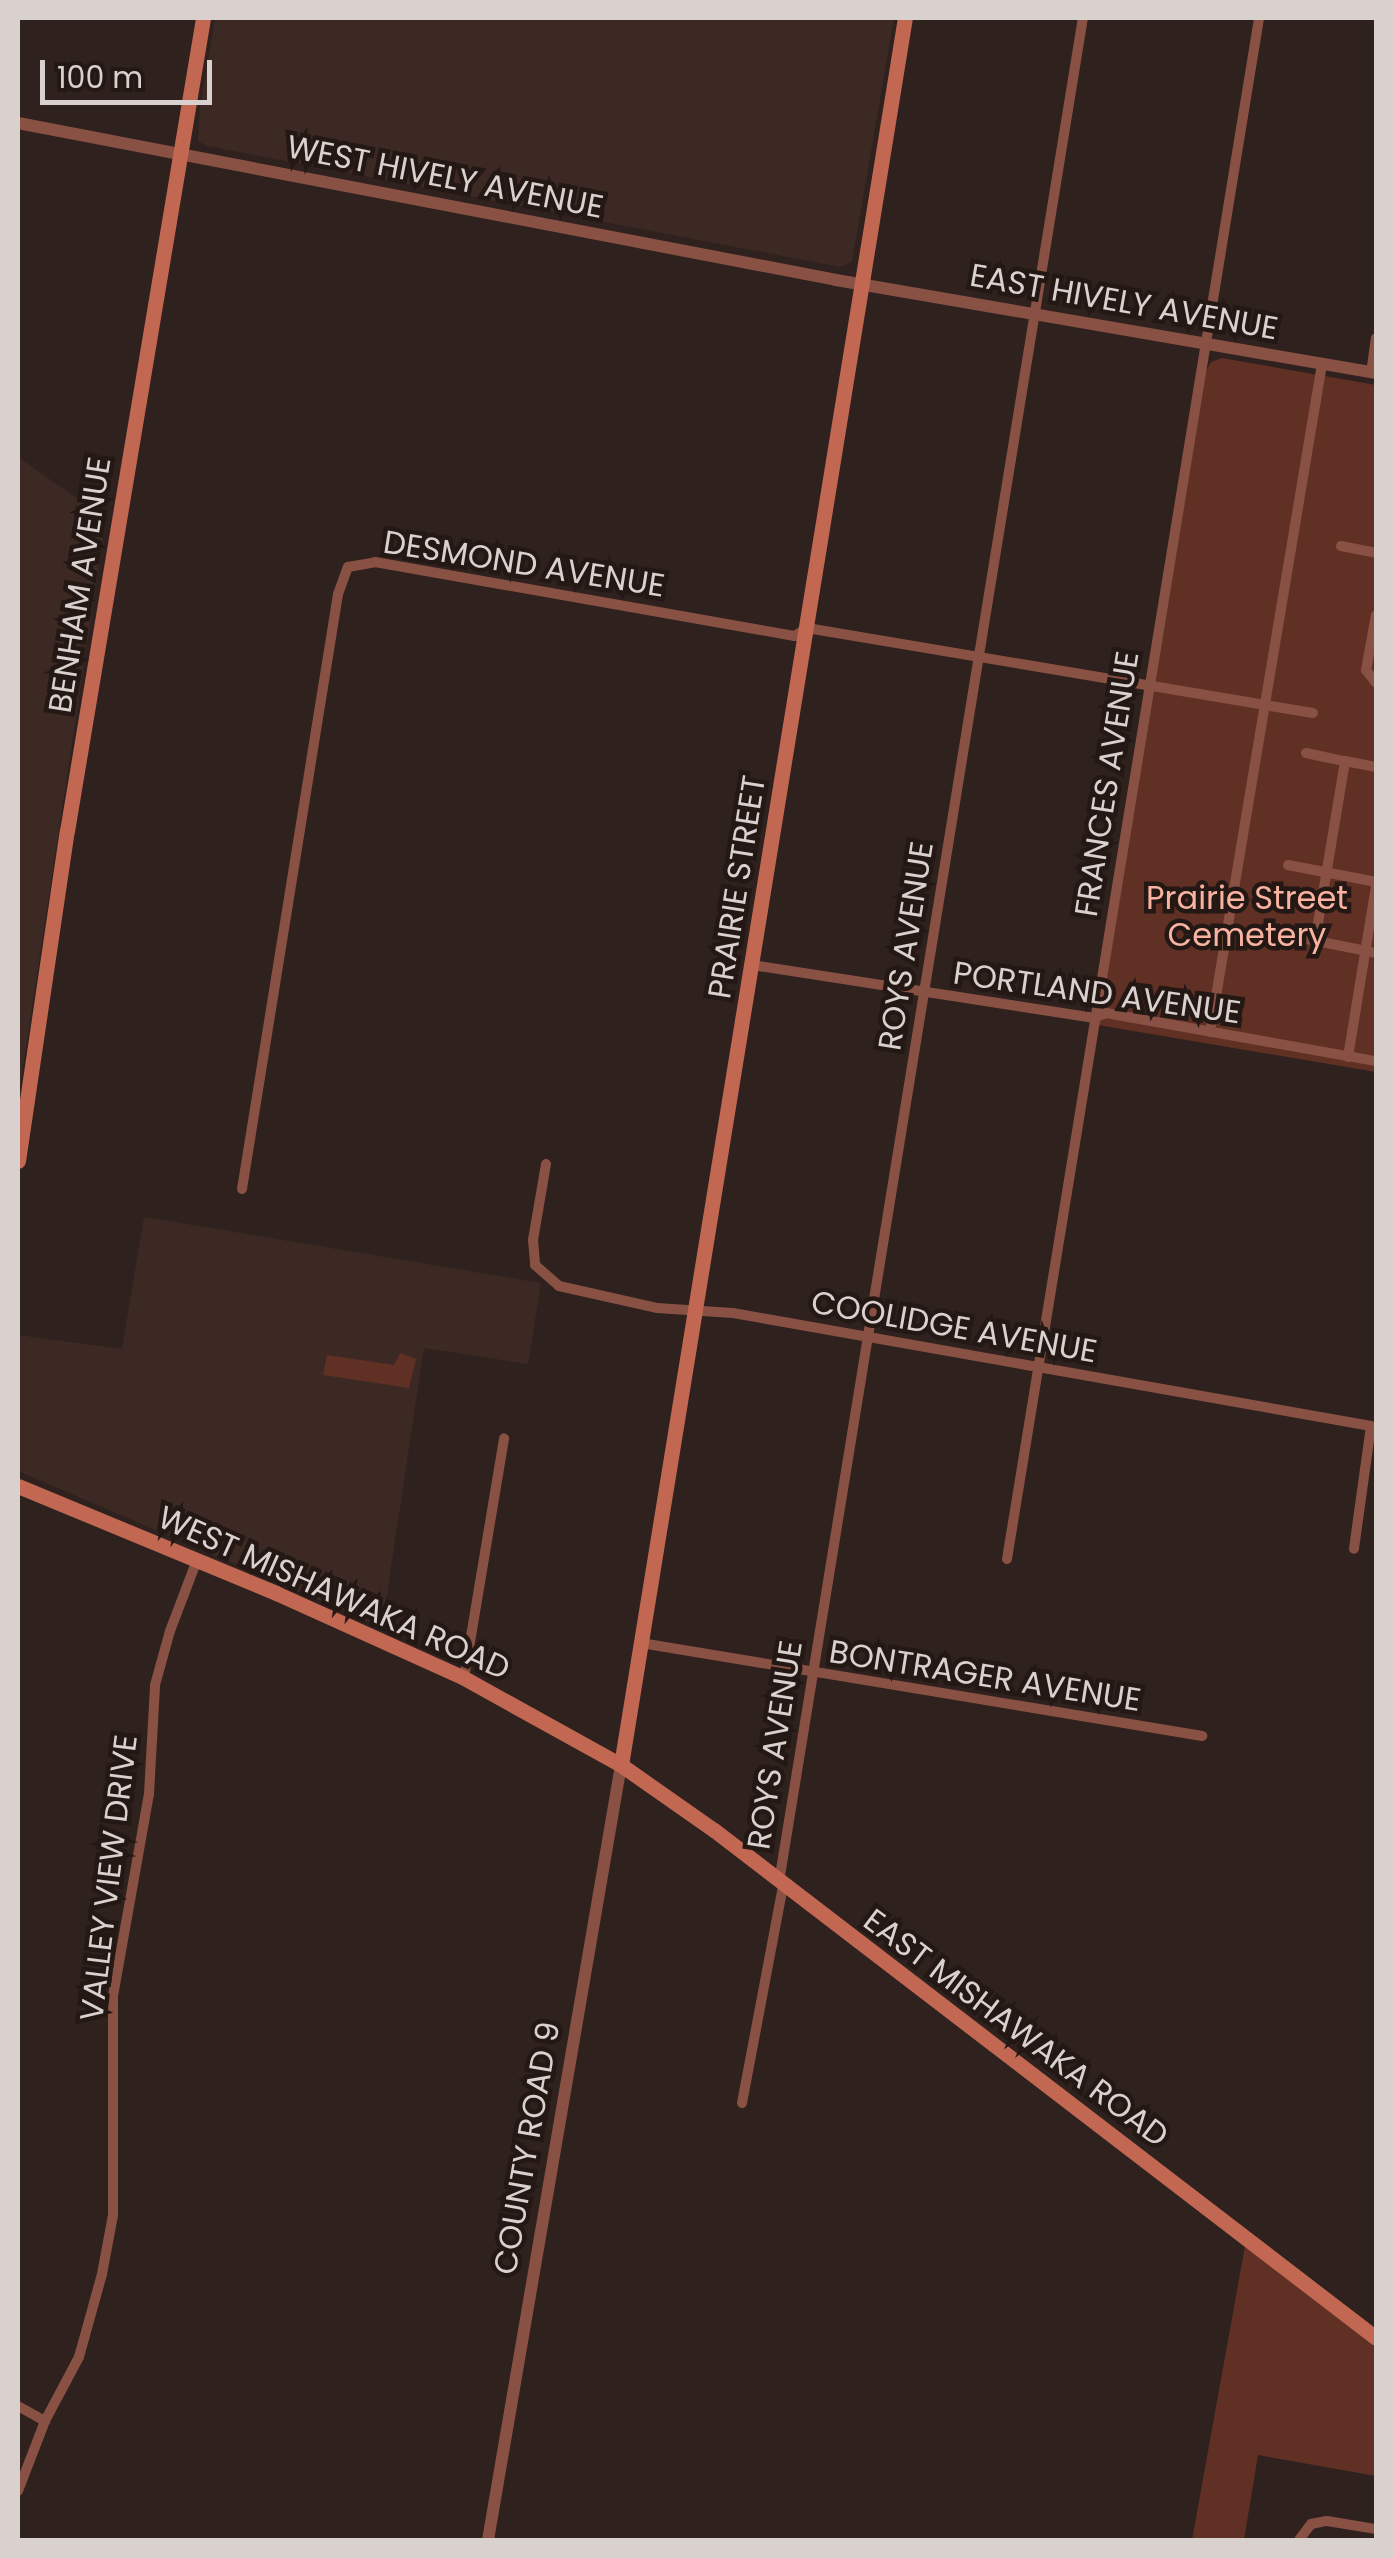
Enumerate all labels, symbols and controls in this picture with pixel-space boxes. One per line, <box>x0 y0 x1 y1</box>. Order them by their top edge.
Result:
scale bar <box>45 40 218 102</box>
text: 100 m <box>57 56 143 99</box>
street label: WEST HIVELY AVENUE <box>284 127 606 227</box>
street label: EAST HIVELY AVENUE <box>967 256 1281 348</box>
street label: BENHAM AVENUE <box>41 454 119 716</box>
street label: DESMOND AVENUE <box>381 523 667 605</box>
street label: FRANCES AVENUE <box>1067 649 1147 919</box>
street label: PRAIRIE STREET <box>700 773 774 1001</box>
street label: ROYS AVENUE <box>871 839 941 1053</box>
park label: Prairie Street Cemetery <box>1146 880 1348 955</box>
street label: PORTLAND AVENUE <box>951 954 1243 1032</box>
street label: COOLIDGE AVENUE <box>808 1283 1100 1371</box>
street label: WEST MISHAWAKA ROAD <box>152 1498 516 1688</box>
street label: BONTRAGER AVENUE <box>826 1632 1144 1720</box>
street label: ROYS AVENUE <box>740 1638 810 1852</box>
street label: VALLEY VIEW DRIVE <box>72 1733 146 2023</box>
street label: EAST MISHAWAKA ROAD <box>856 1901 1176 2155</box>
street label: COUNTY ROAD 9 <box>486 2019 568 2277</box>

